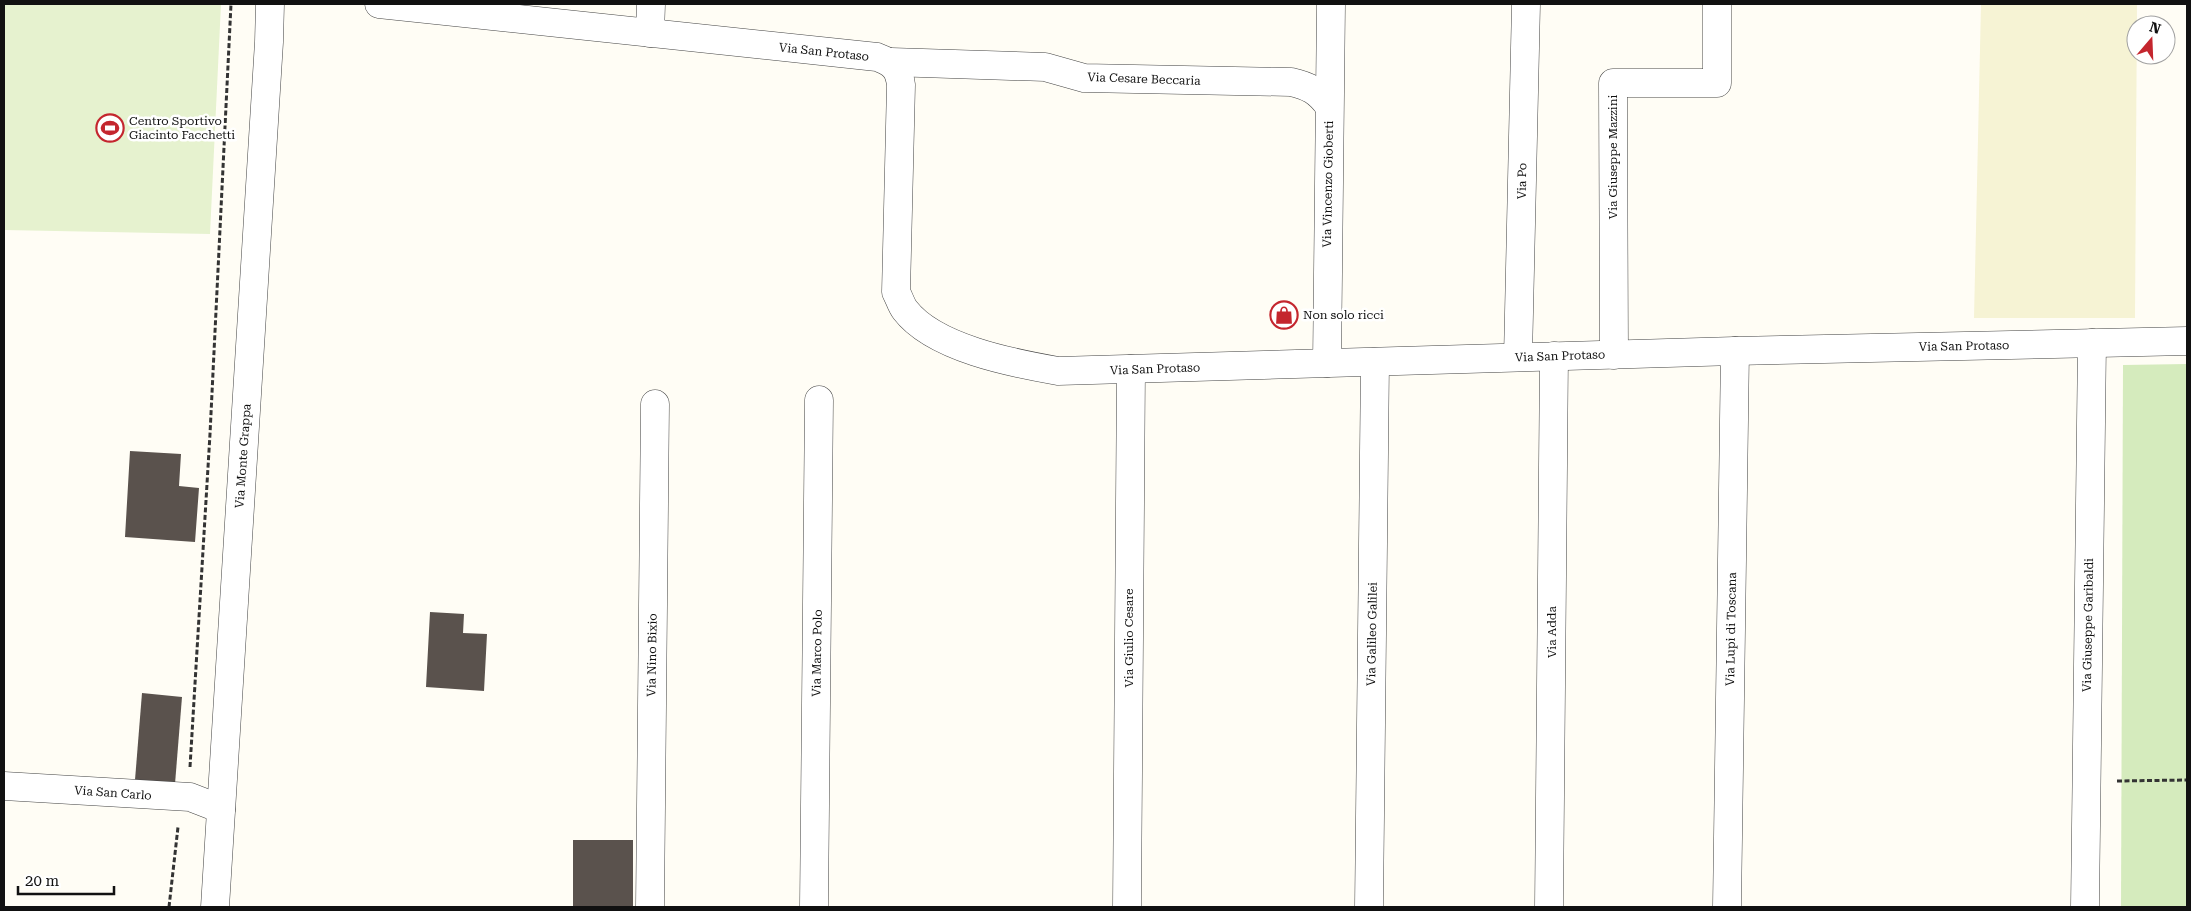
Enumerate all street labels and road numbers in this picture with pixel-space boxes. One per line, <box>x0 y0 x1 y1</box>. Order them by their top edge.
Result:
street label: Via San Protaso <box>778 40 870 64</box>
street label: Via Cesare Beccaria <box>1087 70 1201 88</box>
street label: Via Giuseppe Mazzini <box>1606 95 1620 219</box>
street label: Via Vincenzo Gioberti <box>1320 120 1336 248</box>
street label: Via Po <box>1515 163 1529 199</box>
street label: Via San Protaso <box>1919 338 2009 354</box>
street label: Via San Protaso <box>1515 347 1605 365</box>
street label: Via San Protaso <box>1110 360 1200 378</box>
street label: Via Monte Grappa <box>232 403 254 509</box>
street label: Via Giuseppe Garibaldi <box>2080 558 2096 692</box>
street label: Via Lupi di Toscana <box>1723 572 1739 686</box>
street label: Via Galileo Galilei <box>1364 582 1380 686</box>
street label: Via Giulio Cesare <box>1122 588 1136 688</box>
street label: Via Adda <box>1545 605 1559 658</box>
street label: Via Marco Polo <box>809 609 825 697</box>
street label: Via Nino Bixio <box>644 613 660 697</box>
street label: Via San Carlo <box>74 783 152 803</box>

